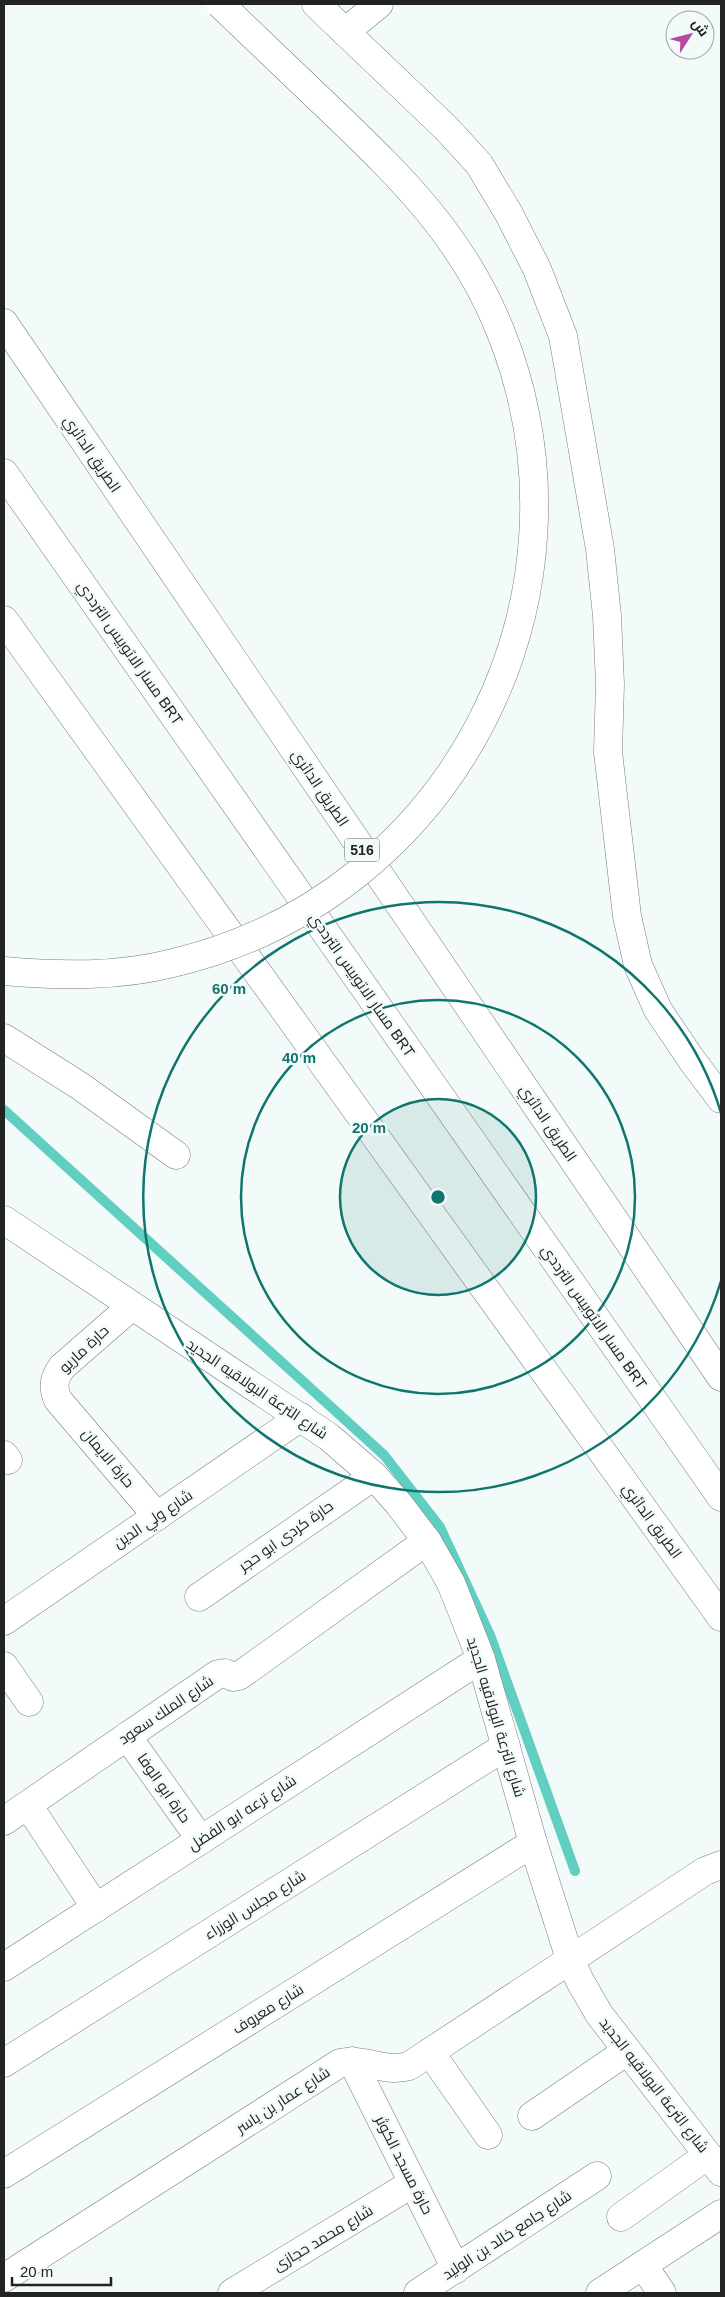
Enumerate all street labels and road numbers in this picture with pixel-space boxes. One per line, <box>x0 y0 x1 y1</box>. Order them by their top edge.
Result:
street label: الطريق الدائري <box>57 412 124 498</box>
street label: مسار الاتوبيس الترددي BRT <box>71 578 187 730</box>
street label: الطريق الدائري <box>285 746 352 832</box>
road number: 516 <box>344 838 380 862</box>
street label: مسار الاتوبيس الترددي BRT <box>303 910 419 1062</box>
street label: الطريق الدائري <box>513 1081 580 1167</box>
street label: مسار الاتوبيس الترددي BRT <box>535 1242 651 1394</box>
street label: حارة ماريو <box>55 1321 113 1377</box>
street label: شارع الترعة البولاقيه الجديد <box>182 1335 331 1445</box>
street label: حارة الايمان <box>77 1425 138 1492</box>
street label: الطريق الدائري <box>616 1480 685 1564</box>
street label: شارع ولي الدين <box>110 1486 198 1555</box>
street label: حارة كردى ابو حجر <box>235 1497 337 1577</box>
street label: شارع الترعة البولاقيه الجديد <box>461 1635 529 1800</box>
street label: شارع الملك سعود <box>115 1672 218 1750</box>
street label: حارة ابو الوفا <box>133 1750 195 1826</box>
street label: شارع ترعه ابو الفضل <box>185 1771 301 1856</box>
street label: شارع مجلس الوزراء <box>201 1867 310 1945</box>
street label: شارع معروف <box>229 1980 308 2040</box>
street label: شارع الترعة البولاقيه الجديد <box>594 2014 712 2157</box>
street label: شارع عمار بن ياسر <box>232 2063 334 2139</box>
street label: حارة مسجد الكوثر <box>371 2112 437 2217</box>
street label: شارع جامع خالد بن الوليد <box>439 2187 576 2285</box>
street label: شارع محمد حجازى <box>270 2201 377 2277</box>

